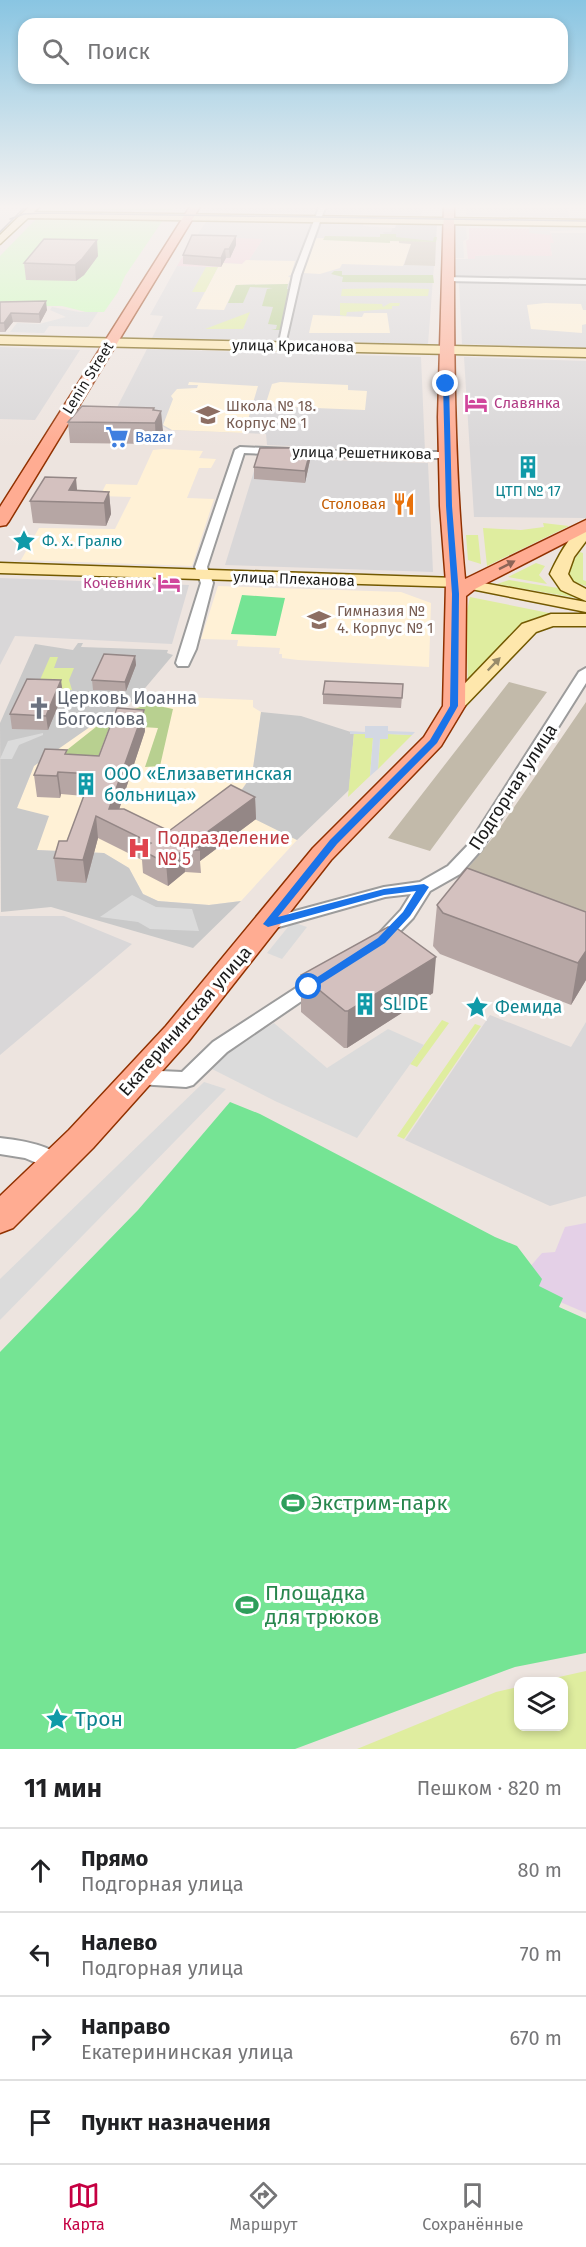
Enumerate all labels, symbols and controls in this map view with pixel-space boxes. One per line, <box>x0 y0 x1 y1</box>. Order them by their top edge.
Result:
search box <box>18 18 568 84</box>
icon: search <box>39 35 72 68</box>
text: Поиск <box>87 38 150 65</box>
street label: улица Крисанова <box>232 336 354 356</box>
street label: Lenin Street <box>59 338 118 417</box>
route end <box>432 370 458 396</box>
hotel icon: Славянка <box>463 390 489 416</box>
place label: Славянка <box>494 394 561 412</box>
place label: Школа № 18. Корпус № 1 <box>226 397 316 432</box>
school or university icon: Школа № 18. Корпус № 1 <box>195 402 221 428</box>
supermarket icon: Bazar <box>104 424 130 450</box>
place label: Bazar <box>135 428 173 446</box>
street label: улица Решетникова <box>292 443 432 463</box>
building icon: ЦТП № 17 <box>515 454 541 480</box>
place label: ЦТП № 17 <box>495 482 561 500</box>
restaurant icon: Столовая <box>391 491 417 517</box>
place label: Столовая <box>321 495 386 513</box>
place icon: Ф. Х. Гралю <box>11 528 37 554</box>
place label: Ф. Х. Гралю <box>42 532 122 550</box>
one-way arrow <box>498 560 515 570</box>
street label: улица Плеханова <box>233 568 355 590</box>
hotel icon: Кочевник <box>156 570 182 596</box>
place label: Кочевник <box>83 574 151 592</box>
place label: Гимназия № 4. Корпус № 1 <box>337 602 433 637</box>
school or university icon: Гимназия № 4. Корпус № 1 <box>306 607 332 633</box>
one-way arrow <box>487 656 501 671</box>
place label: Церковь Иоанна Богослова <box>57 687 197 730</box>
church icon: Церковь Иоанна Богослова <box>26 695 52 721</box>
street label: Подгорная улица <box>464 720 562 854</box>
place label: ООО «Елизаветинская больница» <box>104 763 292 806</box>
building icon: ООО «Елизаветинская больница» <box>73 771 99 797</box>
place label: Подразделение № 5 <box>157 827 290 870</box>
hospital icon: Подразделение № 5 <box>126 835 152 861</box>
street label: Екатерининская улица <box>114 942 256 1100</box>
route start <box>295 973 321 999</box>
building icon: SLIDE <box>352 991 378 1017</box>
place label: SLIDE <box>383 993 428 1015</box>
place icon: Фемида <box>464 994 490 1020</box>
place label: Фемида <box>495 996 562 1018</box>
sports icon: Экстрим-парк <box>280 1490 306 1516</box>
place label: Экстрим-парк <box>311 1490 447 1516</box>
place label: Площадка для трюков <box>265 1580 379 1630</box>
sports icon: Площадка для трюков <box>234 1592 260 1618</box>
map controls <box>514 1677 568 1731</box>
button: layers <box>514 1677 568 1731</box>
place icon: Трон <box>44 1706 70 1732</box>
place label: Трон <box>75 1706 123 1732</box>
text: 11 мин <box>24 1773 102 1804</box>
text: Пешком · 820 m <box>417 1776 562 1800</box>
text: Прямо <box>81 1845 148 1872</box>
icon: ahead <box>24 1854 57 1887</box>
text: 80 m <box>517 1858 562 1882</box>
text: Подгорная улица <box>81 1872 244 1896</box>
text: Налево <box>81 1929 157 1956</box>
icon: left <box>24 1938 57 1971</box>
text: 70 m <box>520 1942 562 1966</box>
text: Подгорная улица <box>81 1956 244 1980</box>
text: Направо <box>81 2013 170 2040</box>
icon: right <box>24 2022 57 2055</box>
text: 670 m <box>510 2026 562 2050</box>
text: Екатерининская улица <box>81 2040 294 2064</box>
icon: arrive <box>24 2106 57 2139</box>
text: Пункт назначения <box>81 2109 271 2136</box>
tab: Карта <box>62 2179 105 2234</box>
tab: Маршрут <box>230 2179 298 2234</box>
tab: Сохранённые <box>422 2179 524 2234</box>

